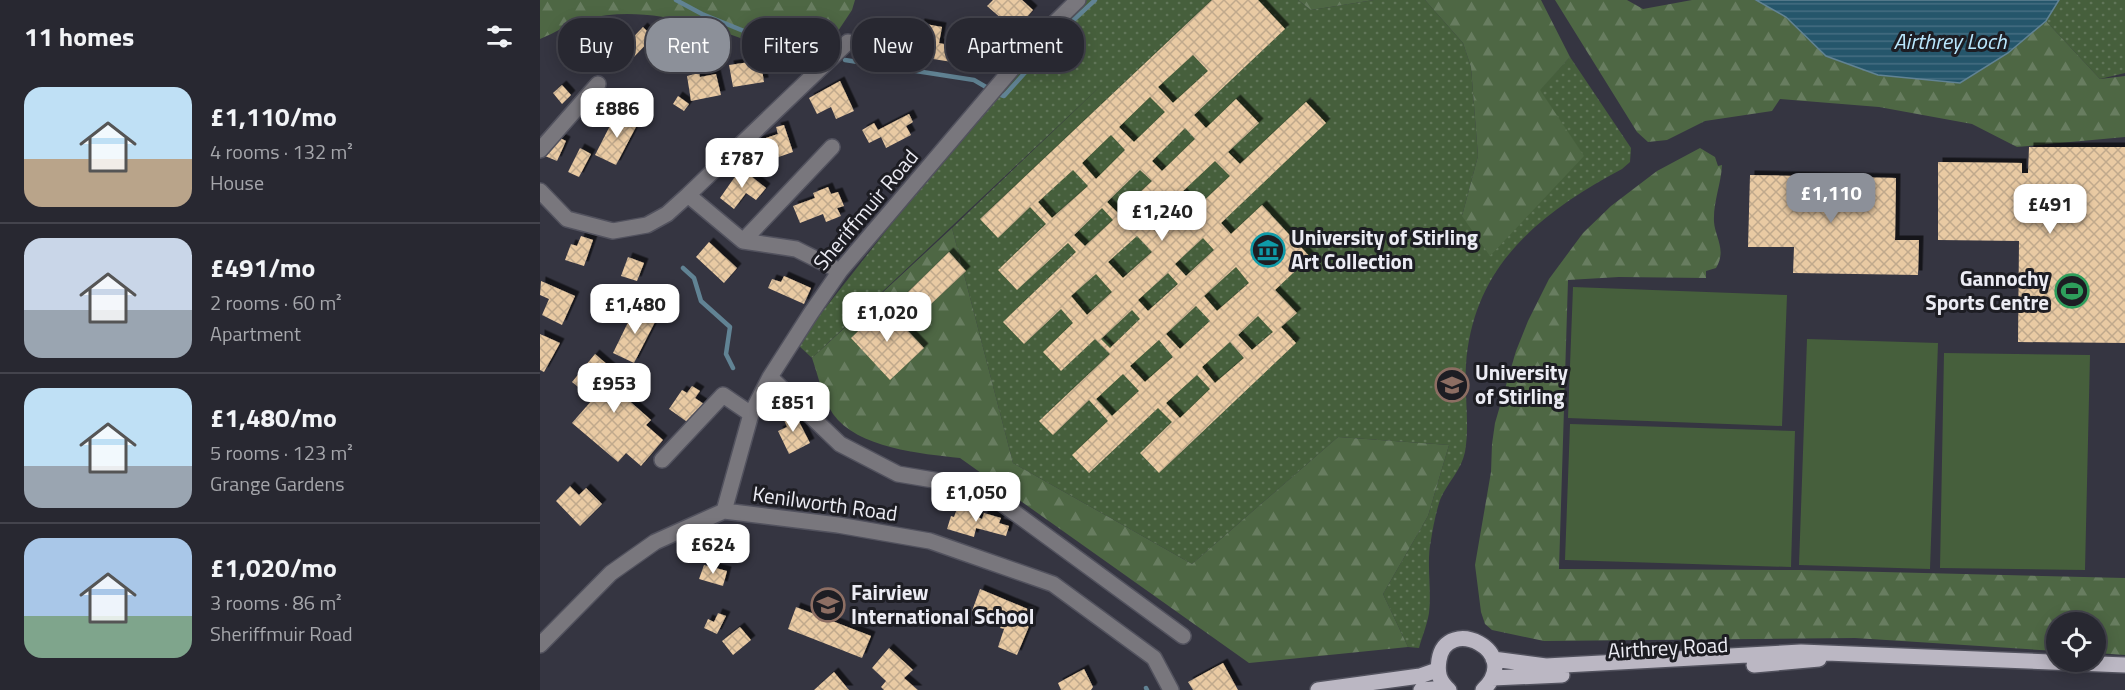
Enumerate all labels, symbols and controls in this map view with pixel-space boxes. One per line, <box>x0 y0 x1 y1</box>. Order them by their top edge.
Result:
text: 11 homes <box>24 17 134 56</box>
chip: Buy <box>558 18 634 72</box>
chip: Rent <box>646 18 730 72</box>
chip: Filters <box>742 18 840 72</box>
chip: New <box>852 18 934 72</box>
chip: Apartment <box>946 18 1084 72</box>
icon: filters <box>483 20 516 53</box>
water label: Airthrey Loch <box>1893 24 2008 58</box>
pin: £886 <box>581 88 653 139</box>
text: £886 <box>595 92 639 123</box>
text: £1,110/mo <box>210 97 337 136</box>
icon: home <box>72 111 144 183</box>
text: 4 rooms · 132 m² <box>210 136 353 167</box>
pin: £787 <box>706 138 778 189</box>
text: £787 <box>720 142 764 173</box>
street label: Sheriffmuir Road <box>805 142 926 277</box>
text: House <box>210 167 264 198</box>
pin: £1,110 <box>1782 173 1880 224</box>
text: £1,110 <box>1800 177 1862 208</box>
pin: £491 <box>2014 184 2086 235</box>
text: £491 <box>2028 188 2072 219</box>
pin: £1,240 <box>1113 191 1211 242</box>
text: £1,240 <box>1131 195 1193 226</box>
place label: University of Stirling Art Collection <box>1291 221 1478 277</box>
museum icon: University of Stirling Art Collection <box>1250 232 1286 268</box>
text: £491/mo <box>210 248 315 287</box>
icon: home <box>72 262 144 334</box>
place label: Gannochy Sports Centre <box>1925 262 2049 318</box>
sports icon: Gannochy Sports Centre <box>2054 273 2090 309</box>
pin: £1,480 <box>586 284 684 335</box>
text: 2 rooms · 60 m² <box>210 287 342 318</box>
text: £1,480 <box>604 288 666 319</box>
pin: £1,020 <box>838 292 936 343</box>
text: £1,020 <box>856 296 918 327</box>
text: Apartment <box>210 318 301 349</box>
place label: University of Stirling <box>1475 356 1568 412</box>
pin: £953 <box>578 363 650 414</box>
text: £953 <box>592 367 636 398</box>
school or university icon: University of Stirling <box>1434 367 1470 403</box>
pin: £851 <box>757 382 829 433</box>
text: £851 <box>771 386 815 417</box>
text: £1,480/mo <box>210 398 337 437</box>
icon: home <box>72 412 144 484</box>
text: 5 rooms · 123 m² <box>210 437 353 468</box>
text: Grange Gardens <box>210 468 345 499</box>
pin: £1,050 <box>927 472 1025 523</box>
text: £1,050 <box>945 476 1007 507</box>
street label: Kenilworth Road <box>751 477 900 529</box>
pin: £624 <box>677 524 749 575</box>
text: £624 <box>691 528 735 559</box>
text: £1,020/mo <box>210 548 337 587</box>
icon: home <box>72 562 144 634</box>
place label: Fairview International School <box>851 576 1034 632</box>
text: 3 rooms · 86 m² <box>210 587 342 618</box>
school or university icon: Fairview International School <box>810 587 846 623</box>
map controls <box>2046 612 2106 672</box>
button: locate <box>2046 612 2106 672</box>
text: Sheriffmuir Road <box>210 618 353 649</box>
street label: Airthrey Road <box>1607 628 1729 666</box>

